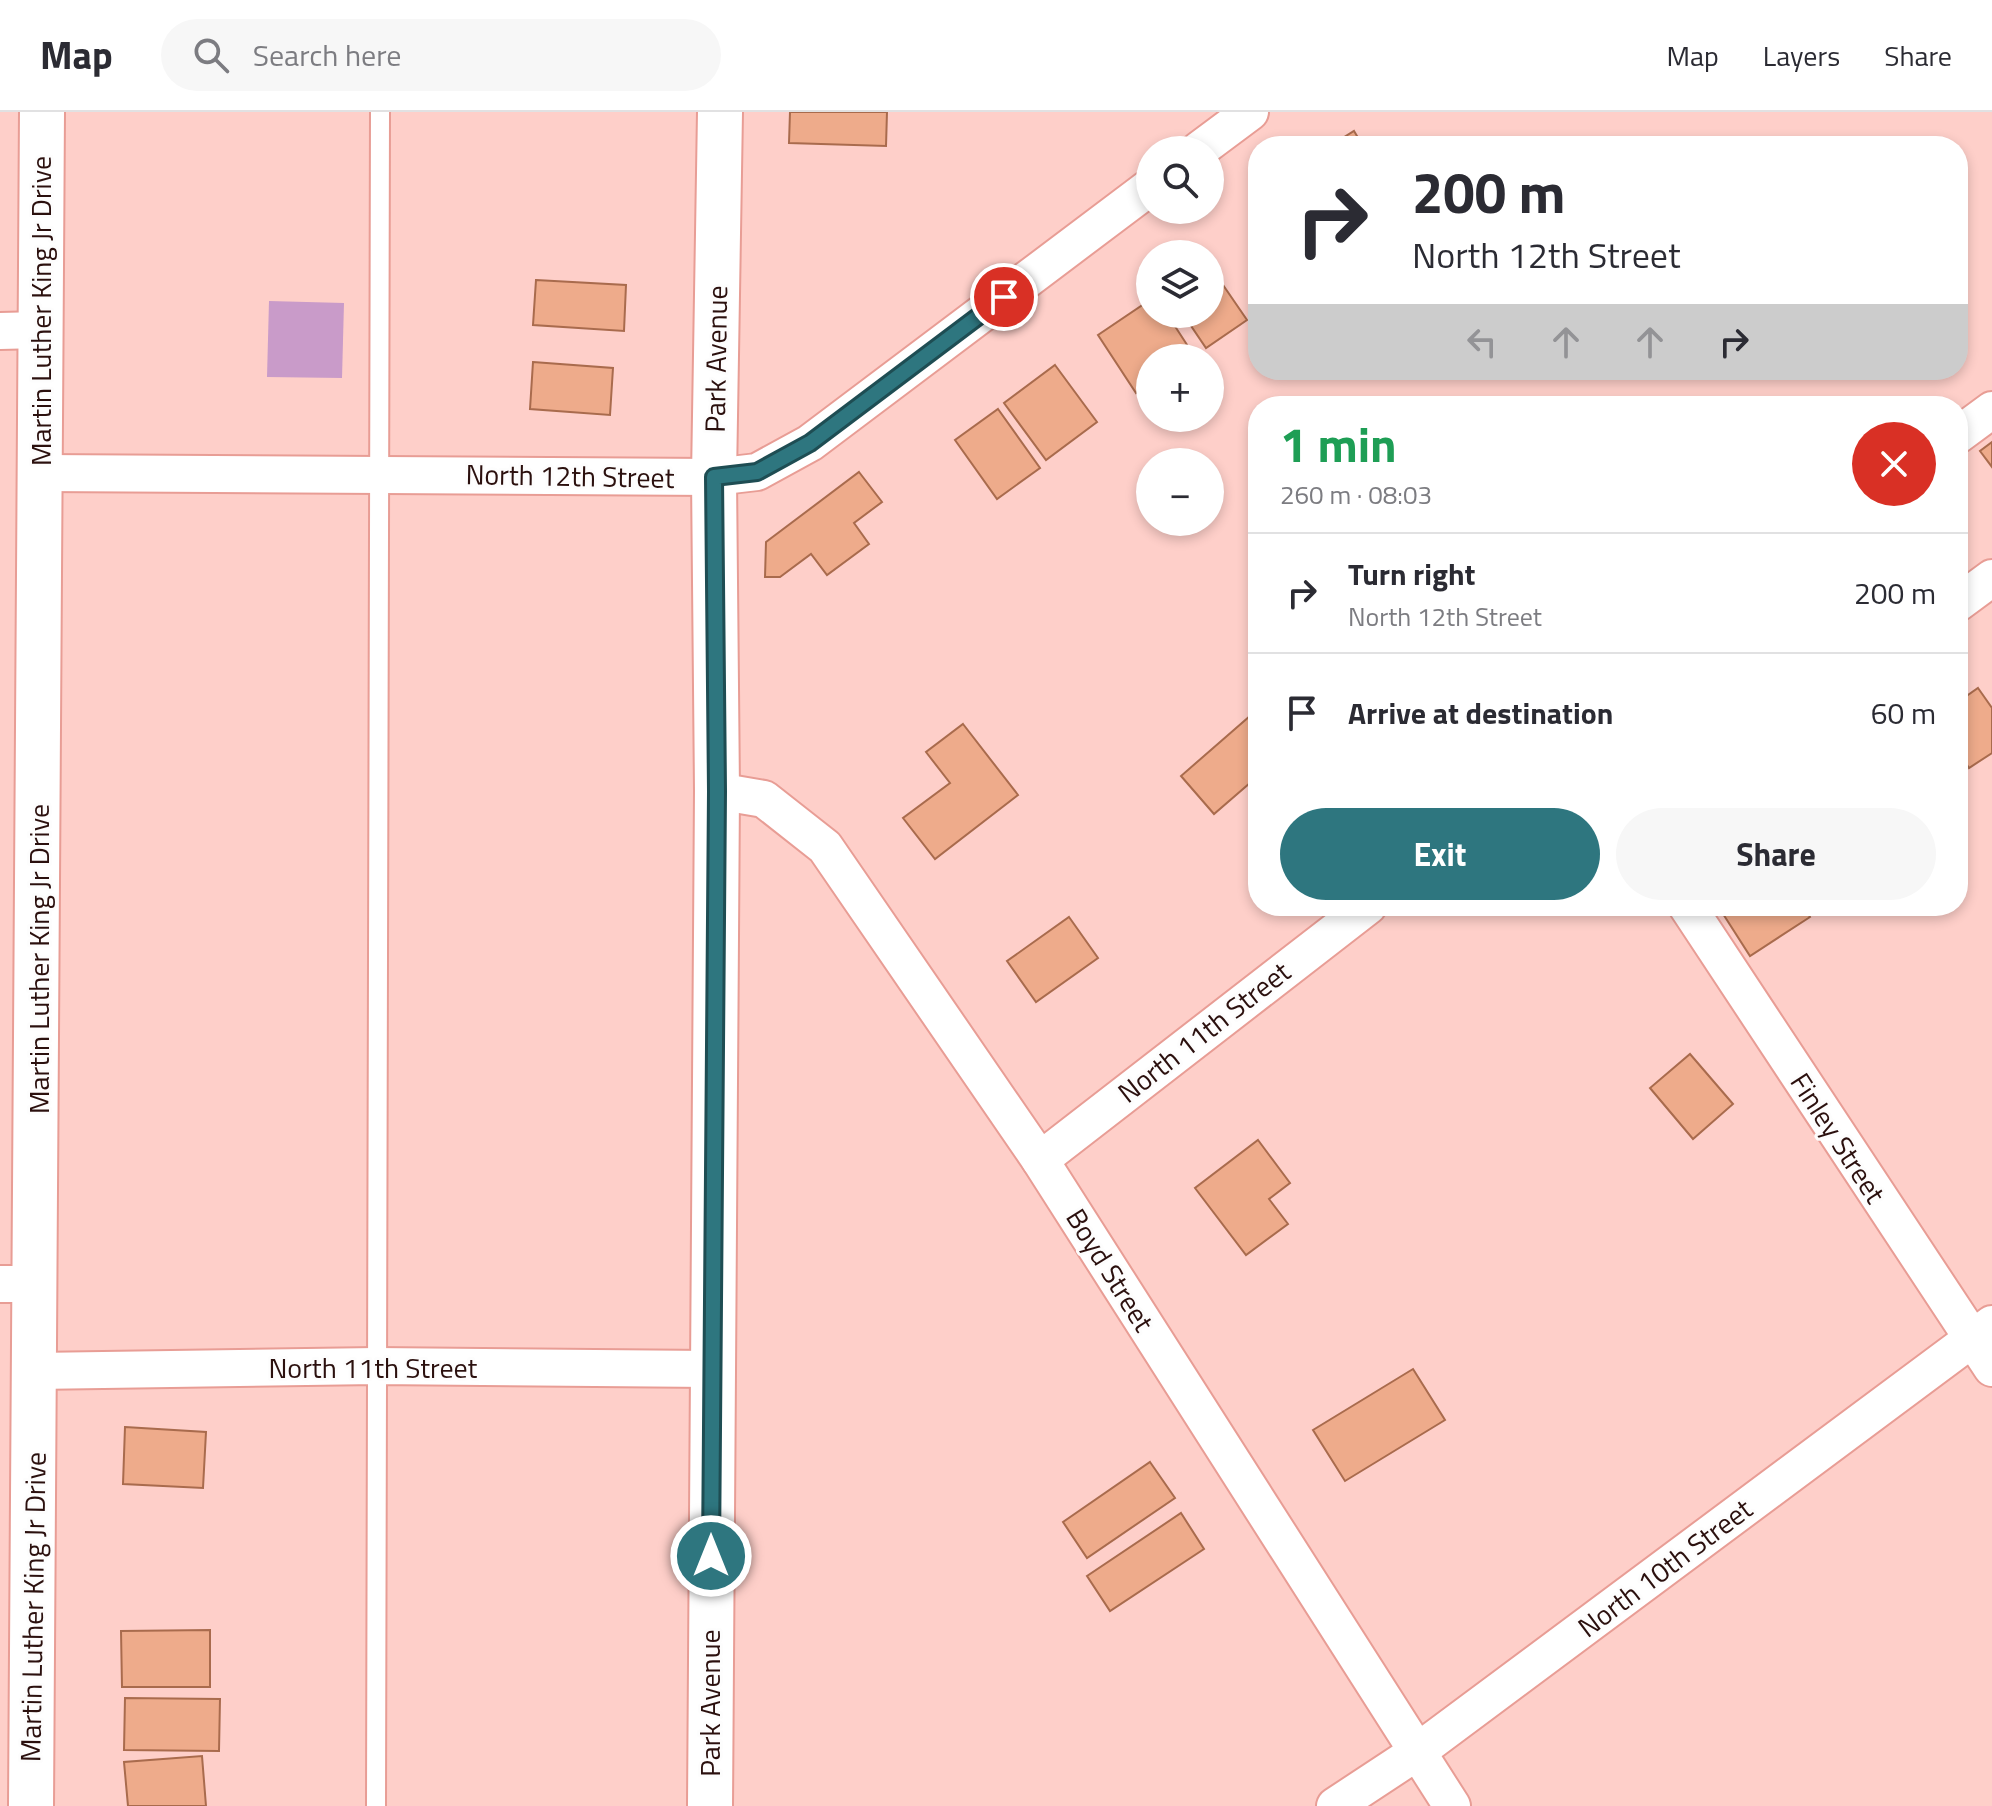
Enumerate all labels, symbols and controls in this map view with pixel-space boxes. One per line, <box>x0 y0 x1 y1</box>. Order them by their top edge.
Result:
search box <box>161 19 721 91</box>
text: Map <box>40 26 113 84</box>
text: Search here <box>253 32 402 78</box>
icon: search <box>189 33 233 77</box>
text: Map <box>1666 34 1719 77</box>
text: Layers <box>1763 34 1840 77</box>
text: Share <box>1884 34 1952 77</box>
map controls <box>1136 136 1224 536</box>
button: search <box>1136 136 1224 224</box>
text: 200 m <box>1412 150 1565 235</box>
street label: Martin Luther King Jr Drive <box>19 156 62 466</box>
icon: right <box>1280 168 1384 272</box>
text: North 12th Street <box>1412 227 1681 282</box>
button: layers <box>1136 240 1224 328</box>
pin <box>970 263 1038 331</box>
icon: arrive <box>982 275 1026 319</box>
street label: Park Avenue <box>693 285 738 433</box>
icon: left <box>1460 320 1504 364</box>
icon: ahead <box>1544 320 1588 364</box>
icon: ahead <box>1628 320 1672 364</box>
icon: right <box>1712 320 1756 364</box>
button: + <box>1136 344 1224 432</box>
text: 1 min <box>1280 408 1397 481</box>
button: close <box>1852 422 1936 506</box>
button: − <box>1136 448 1224 536</box>
street label: North 12th Street <box>465 452 675 499</box>
text: 260 m · 08:03 <box>1280 475 1432 514</box>
text: Turn right <box>1348 551 1476 597</box>
text: 200 m <box>1854 570 1936 616</box>
icon: right <box>1280 571 1324 615</box>
text: North 12th Street <box>1348 597 1542 636</box>
text: Arrive at destination <box>1348 690 1613 736</box>
text: 60 m <box>1871 690 1936 736</box>
icon: arrive <box>1280 691 1324 735</box>
street label: Martin Luther King Jr Drive <box>17 804 60 1114</box>
button: Exit <box>1280 808 1600 900</box>
button: Share <box>1616 808 1936 900</box>
street label: North 11th Street <box>1108 950 1299 1113</box>
street label: Finley Street <box>1780 1064 1897 1212</box>
street label: Boyd Street <box>1056 1200 1165 1340</box>
street label: North 11th Street <box>269 1346 478 1389</box>
street label: Martin Luther King Jr Drive <box>8 1452 57 1762</box>
street label: North 10th Street <box>1568 1487 1761 1648</box>
position arrow <box>669 1514 753 1598</box>
street label: Park Avenue <box>688 1629 731 1777</box>

